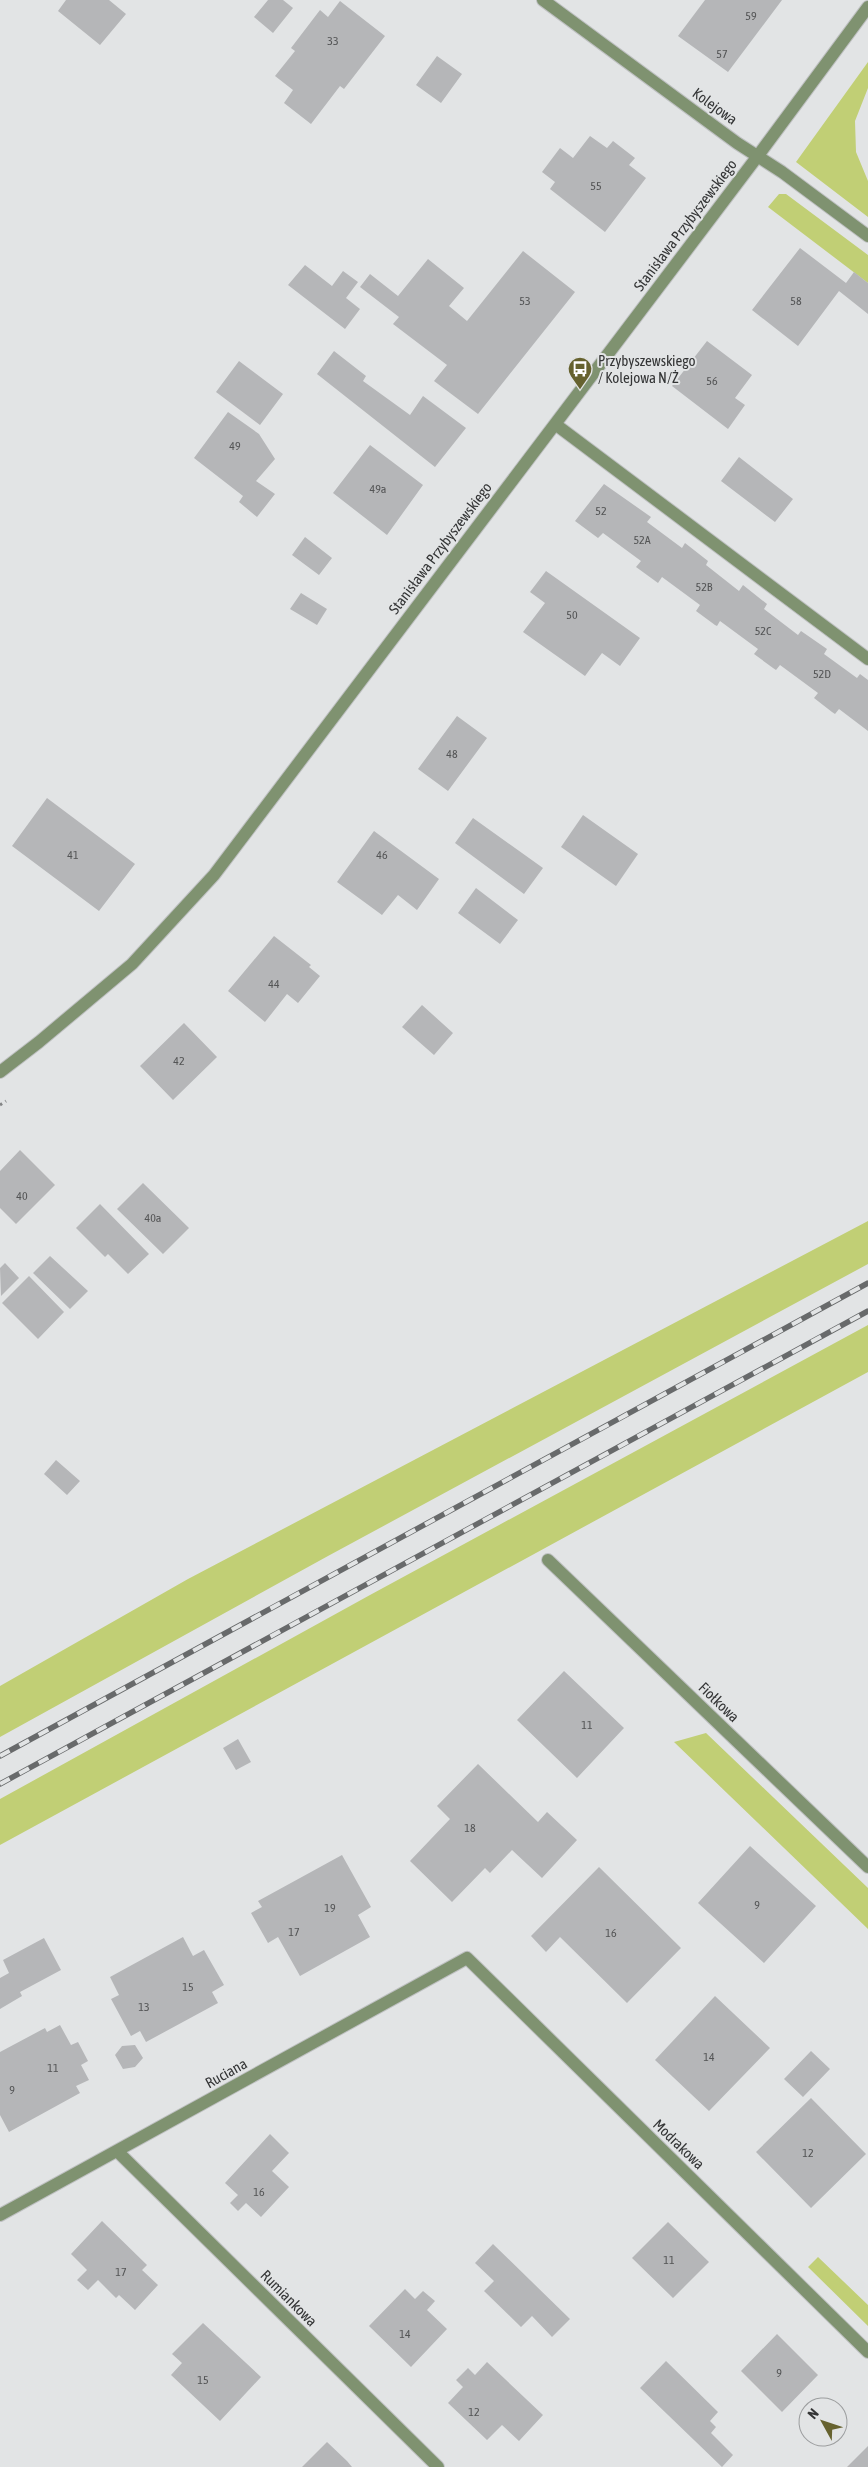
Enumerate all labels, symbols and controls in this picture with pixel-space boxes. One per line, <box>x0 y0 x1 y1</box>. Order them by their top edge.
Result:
house number: 59 <box>745 9 757 23</box>
house number: 33 <box>327 34 339 48</box>
house number: 57 <box>716 47 728 61</box>
street label: Kolejowa <box>689 84 741 128</box>
street label: Stanisława Przybyszewskiego <box>630 156 740 294</box>
house number: 55 <box>590 179 602 193</box>
house number: 53 <box>519 294 531 308</box>
house number: 58 <box>790 294 802 308</box>
place label: Przybyszewskiego / Kolejowa N/Ż <box>598 352 696 386</box>
bus stop icon: Przybyszewskiego / Kolejowa N/Ż <box>567 356 593 390</box>
house number: 56 <box>706 374 718 388</box>
house number: 49 <box>229 439 241 453</box>
street label: Stanisława Przybyszewskiego <box>385 479 495 617</box>
house number: 49a <box>370 482 386 496</box>
house number: 52 <box>595 504 607 518</box>
house number: 52A <box>633 533 651 547</box>
house number: 52B <box>696 580 713 594</box>
house number: 50 <box>566 608 578 622</box>
house number: 52C <box>755 624 772 638</box>
house number: 52D <box>813 667 831 681</box>
house number: 48 <box>446 747 458 761</box>
house number: 41 <box>67 848 79 862</box>
house number: 46 <box>376 848 388 862</box>
house number: 44 <box>268 977 280 991</box>
house number: 42 <box>173 1054 185 1068</box>
house number: 40 <box>16 1189 28 1203</box>
house number: 40a <box>145 1211 161 1225</box>
street label: Fiołkowa <box>695 1679 743 1725</box>
house number: 11 <box>581 1718 593 1732</box>
house number: 18 <box>464 1821 476 1835</box>
house number: 9 <box>754 1898 760 1912</box>
house number: 19 <box>324 1901 336 1915</box>
house number: 17 <box>288 1925 300 1939</box>
house number: 16 <box>605 1926 617 1940</box>
house number: 15 <box>182 1980 194 1994</box>
house number: 13 <box>138 2000 150 2014</box>
house number: 14 <box>703 2050 715 2064</box>
street label: Ruciana <box>202 2055 250 2091</box>
house number: 11 <box>47 2061 59 2075</box>
house number: 9 <box>9 2083 15 2097</box>
street label: Modrakowa <box>650 2116 708 2172</box>
house number: 12 <box>802 2146 814 2160</box>
house number: 16 <box>253 2185 265 2199</box>
house number: 11 <box>663 2253 675 2267</box>
house number: 17 <box>115 2265 127 2279</box>
street label: Rumiankowa <box>257 2266 321 2330</box>
house number: 14 <box>399 2327 411 2341</box>
house number: 9 <box>776 2366 782 2380</box>
house number: 15 <box>197 2373 209 2387</box>
north arrow <box>798 2397 848 2447</box>
house number: 12 <box>468 2405 480 2419</box>
text: N <box>804 2405 822 2422</box>

